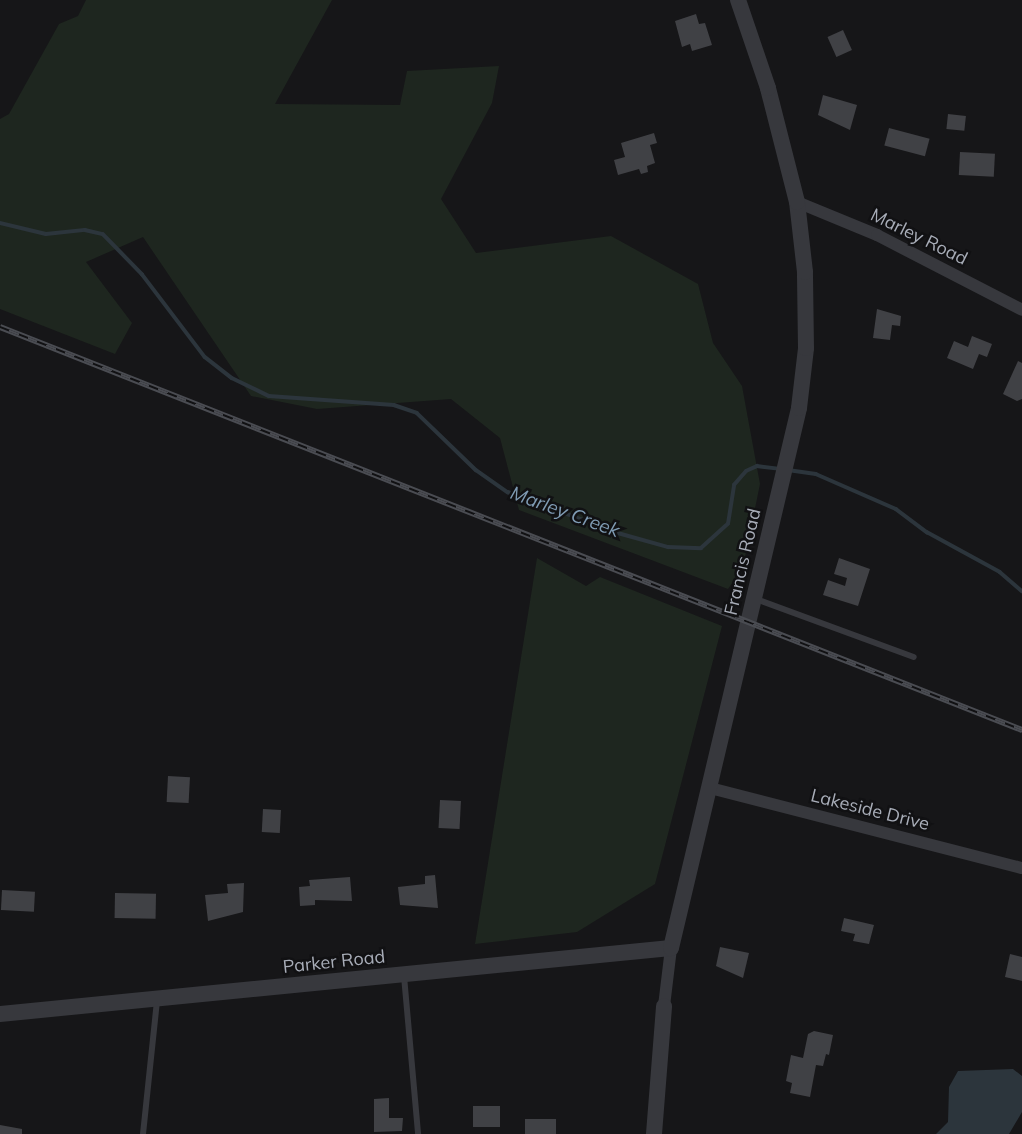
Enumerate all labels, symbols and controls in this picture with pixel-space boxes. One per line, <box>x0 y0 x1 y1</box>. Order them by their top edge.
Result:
street label: Marley Road <box>867 204 971 270</box>
water label: Marley Creek <box>507 482 623 542</box>
street label: Francis Road <box>720 507 766 617</box>
street label: Lakeside Drive <box>808 785 932 835</box>
street label: Parker Road <box>282 946 386 978</box>

